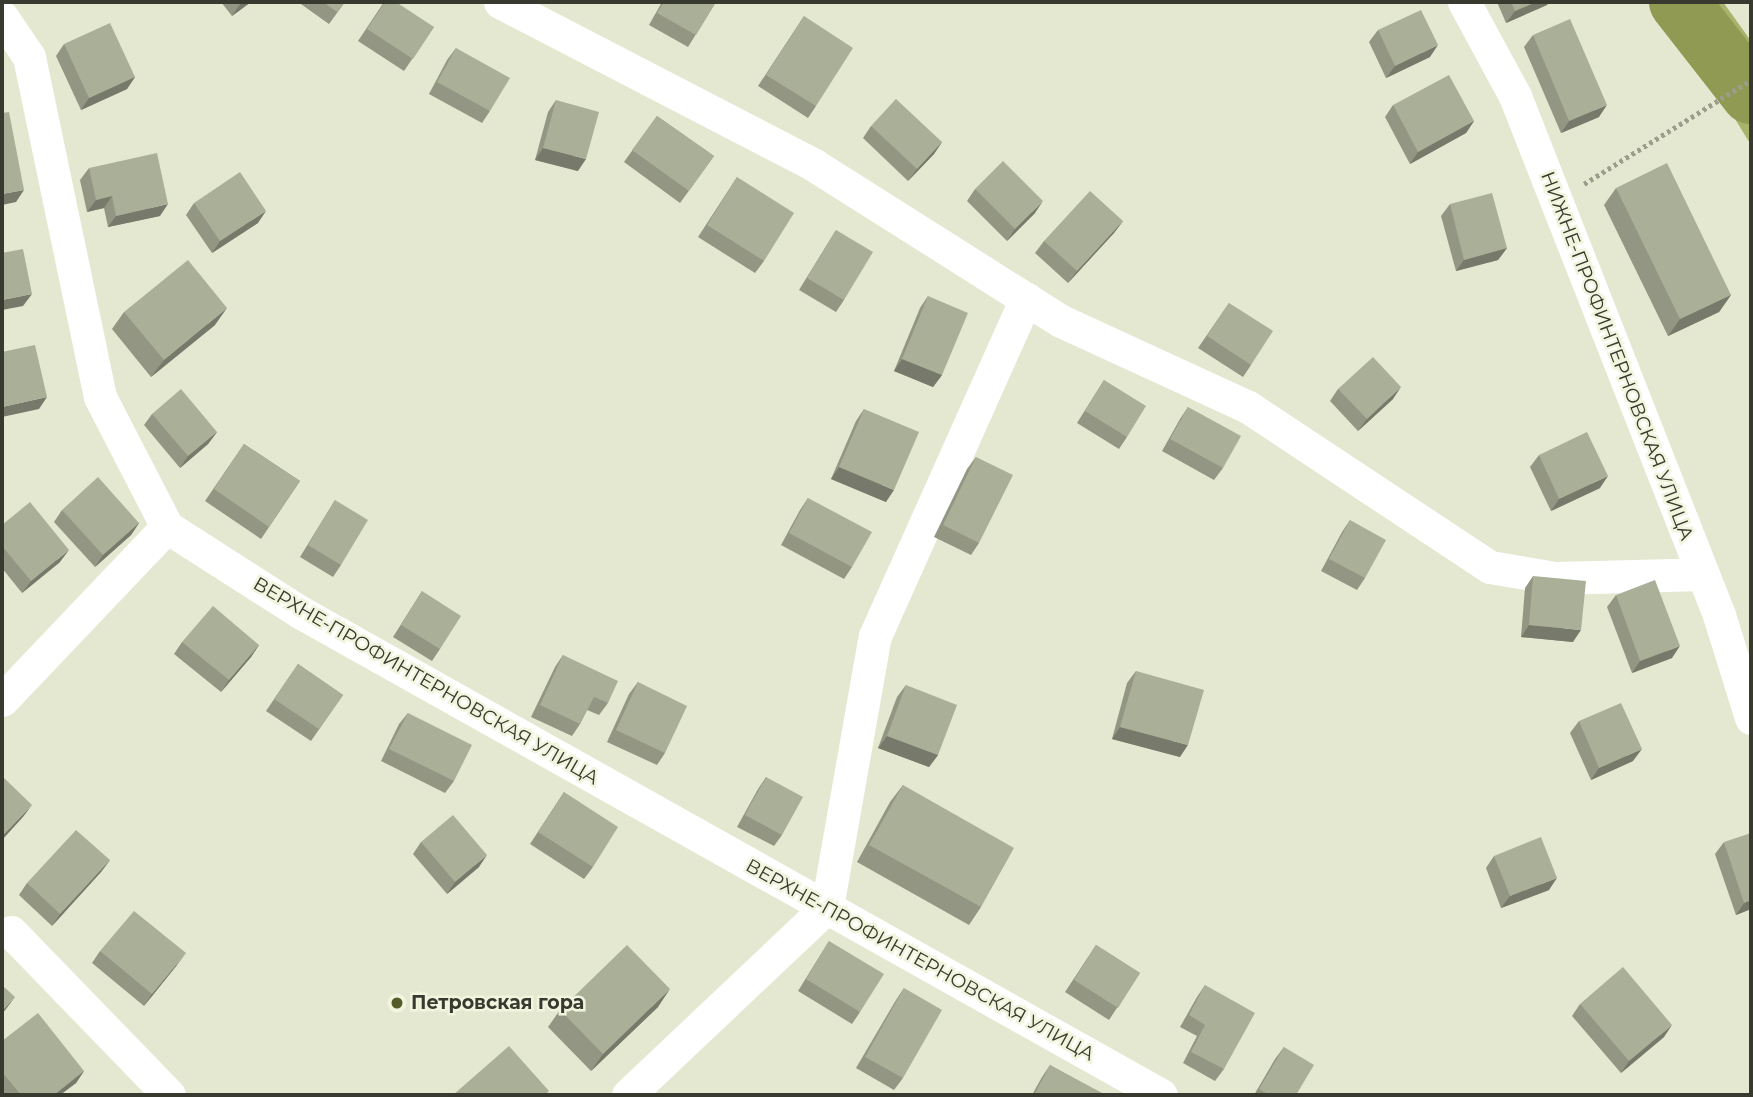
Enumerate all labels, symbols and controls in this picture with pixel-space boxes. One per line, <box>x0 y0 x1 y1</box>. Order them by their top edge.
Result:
street label: НИЖНЕ-ПРОФИНТЕРНОВСКАЯ УЛИЦА <box>1536 168 1698 544</box>
street label: ВЕРХНЕ-ПРОФИНТЕРНОВСКАЯ УЛИЦА <box>249 572 603 790</box>
street label: ВЕРХНЕ-ПРОФИНТЕРНОВСКАЯ УЛИЦА <box>742 854 1098 1066</box>
place label: Петровская гора <box>411 992 584 1014</box>
marker: Петровская гора <box>389 995 405 1011</box>

